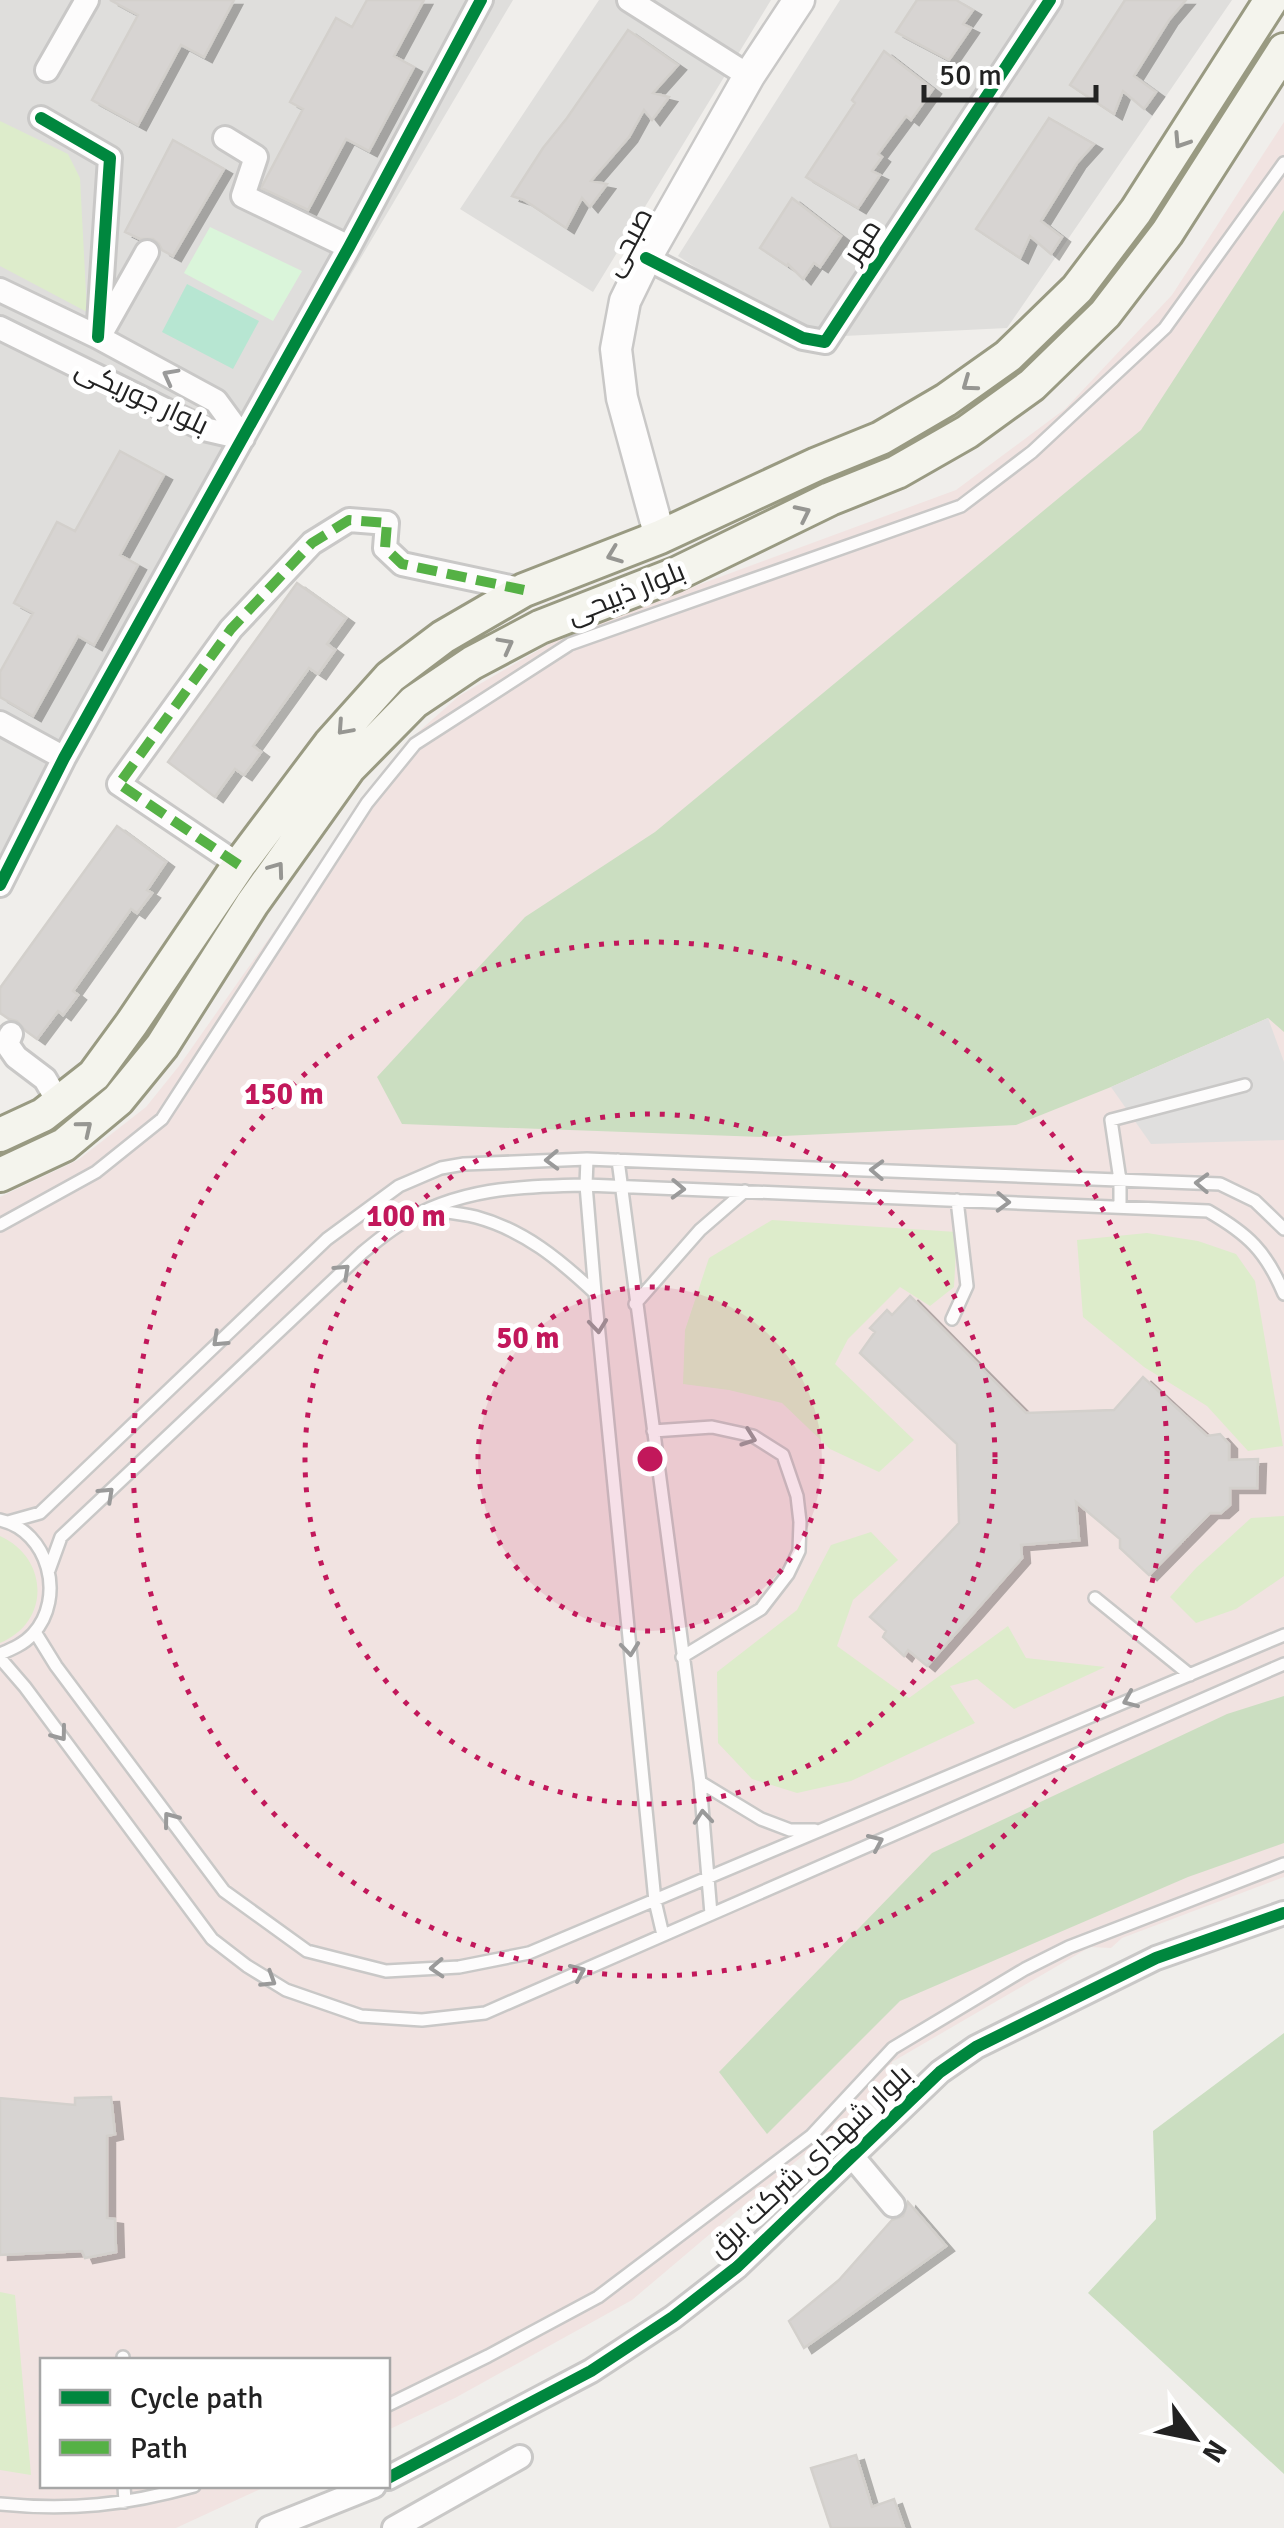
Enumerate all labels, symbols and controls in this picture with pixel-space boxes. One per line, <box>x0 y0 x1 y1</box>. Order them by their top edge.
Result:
scale bar <box>924 40 1096 102</box>
text: 50 m <box>939 57 1002 94</box>
one-way arrow <box>1174 130 1193 148</box>
street label: صبحی <box>596 202 660 282</box>
street label: مهر <box>834 213 888 271</box>
street label: بلوار جوریکی <box>70 351 214 443</box>
one-way arrow <box>163 369 181 389</box>
one-way arrow <box>962 372 980 390</box>
one-way arrow <box>793 505 811 525</box>
one-way arrow <box>606 543 624 563</box>
street label: بلوار ذبیحی <box>562 554 690 632</box>
one-way arrow <box>496 638 514 657</box>
one-way arrow <box>338 716 356 735</box>
one-way arrow <box>265 861 284 880</box>
text: 150 m <box>244 1076 324 1113</box>
one-way arrow <box>73 1122 91 1140</box>
one-way arrow <box>544 1149 560 1170</box>
one-way arrow <box>869 1160 885 1181</box>
one-way arrow <box>1193 1173 1209 1194</box>
one-way arrow <box>671 1178 687 1199</box>
one-way arrow <box>996 1191 1012 1212</box>
text: 100 m <box>366 1198 446 1235</box>
one-way arrow <box>331 1265 349 1283</box>
one-way arrow <box>587 1318 609 1334</box>
text: 50 m <box>496 1320 560 1357</box>
one-way arrow <box>213 1328 231 1346</box>
one-way arrow <box>739 1426 757 1446</box>
centre of rings <box>632 1441 668 1477</box>
one-way arrow <box>95 1488 113 1506</box>
one-way arrow <box>619 1641 641 1657</box>
one-way arrow <box>1122 1689 1139 1709</box>
one-way arrow <box>49 1723 66 1741</box>
one-way arrow <box>693 1809 714 1825</box>
one-way arrow <box>164 1812 182 1830</box>
one-way arrow <box>866 1834 884 1854</box>
one-way arrow <box>428 1957 444 1978</box>
one-way arrow <box>568 1964 586 1984</box>
one-way arrow <box>258 1967 276 1986</box>
street label: بلوار شهدای شرکت برق <box>701 2058 919 2264</box>
legend <box>40 2358 390 2488</box>
text: Cycle path <box>130 2380 264 2417</box>
north arrow <box>1144 2388 1244 2488</box>
text: Path <box>130 2430 188 2467</box>
text: N <box>1195 2434 1234 2469</box>

